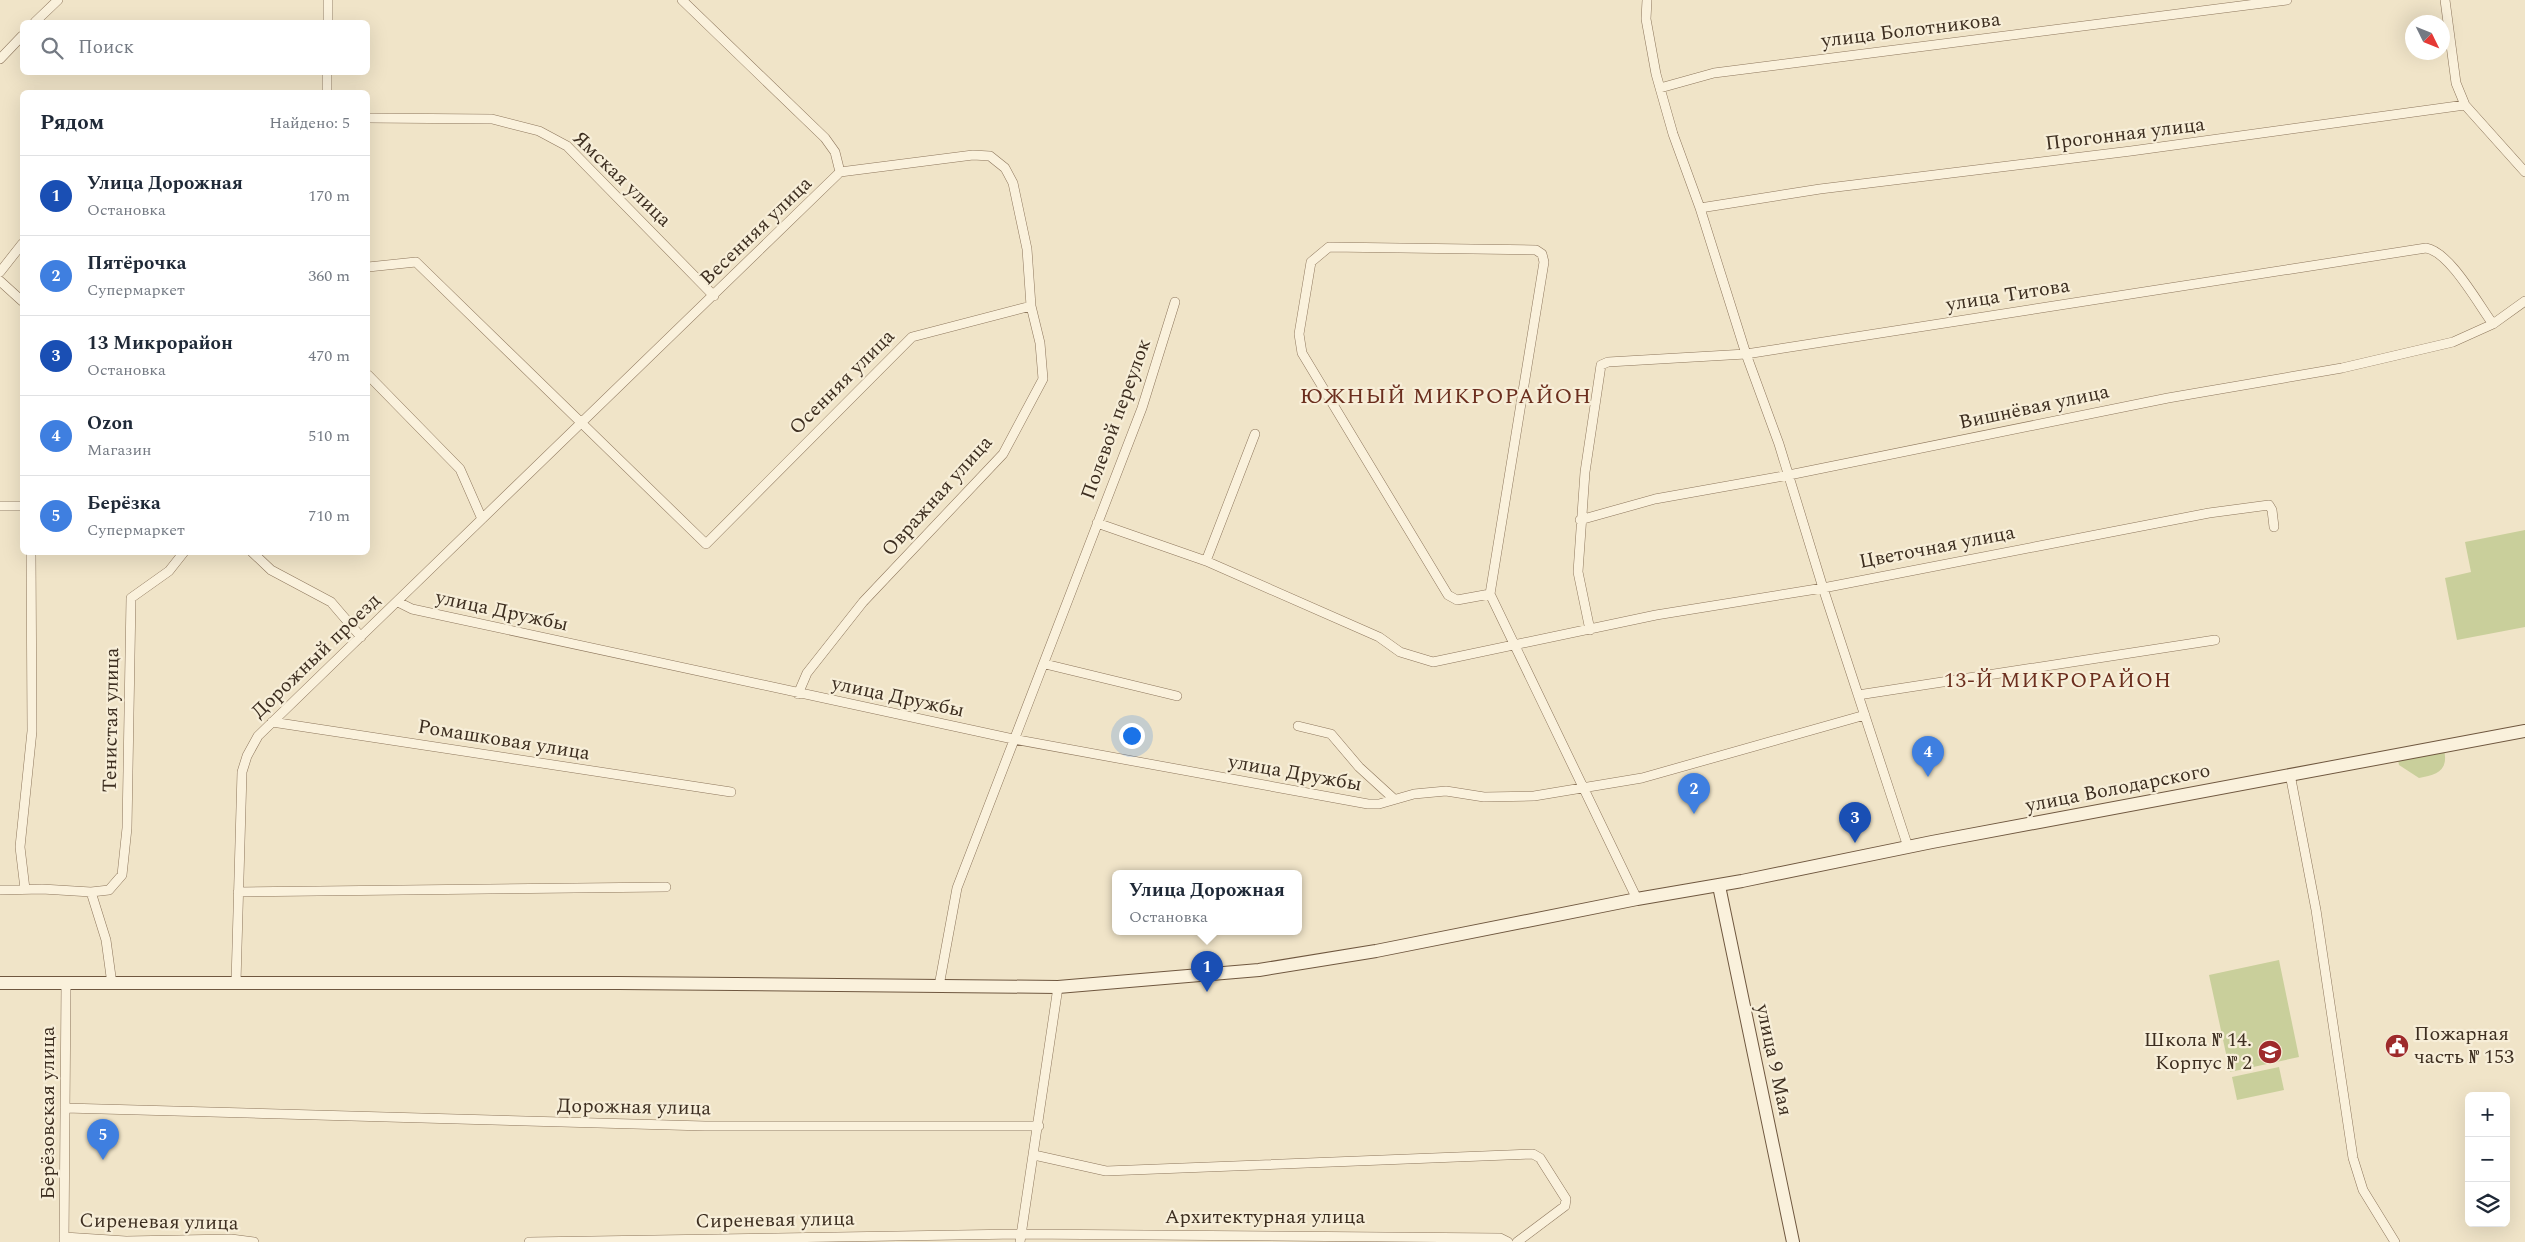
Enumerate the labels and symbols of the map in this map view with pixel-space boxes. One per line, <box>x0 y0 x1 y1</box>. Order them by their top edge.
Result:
street label: улица Болотникова <box>1819 4 2003 56</box>
north arrow <box>2405 15 2450 60</box>
street label: Прогонная улица <box>2043 109 2207 159</box>
street label: Ямская улица <box>566 124 679 234</box>
street label: Весенняя улица <box>693 169 819 293</box>
street label: улица Титова <box>1943 270 2072 320</box>
street label: Осенняя улица <box>782 322 902 442</box>
street label: Полевой переулок <box>1073 334 1159 504</box>
street label: Вишнёвая улица <box>1956 376 2112 438</box>
district label: ЮЖНЫЙ МИКРОРАЙОН <box>1300 380 1592 413</box>
street label: Овражная улица <box>874 429 1000 563</box>
street label: Цветочная улица <box>1857 517 2018 577</box>
street label: улица Дружбы <box>432 582 571 640</box>
street label: Дорожный проезд <box>245 586 387 726</box>
street label: Тенистая улица <box>95 647 127 793</box>
district label: 13-Й МИКРОРАЙОН <box>1944 665 2172 697</box>
street label: улица Дружбы <box>828 668 967 726</box>
street label: Ромашковая улица <box>416 712 593 768</box>
your location <box>1119 723 1145 749</box>
pin: 4 <box>1912 736 1944 777</box>
street label: улица Дружбы <box>1225 746 1364 799</box>
street label: улица Володарского <box>2022 755 2213 821</box>
pin: 2 <box>1678 773 1710 814</box>
pin: 3 <box>1839 802 1871 843</box>
pin: 1 <box>1191 951 1223 992</box>
street label: улица 9 Мая <box>1747 1000 1800 1119</box>
place label: Пожарная часть № 153 <box>2414 1019 2514 1072</box>
place label: Школа № 14. Корпус № 2 <box>2144 1025 2252 1078</box>
street label: Берёзовская улица <box>33 1026 63 1200</box>
public building icon: Пожарная часть № 153 <box>2384 1033 2410 1059</box>
school or university icon: Школа № 14. Корпус № 2 <box>2257 1039 2283 1065</box>
street label: Дорожная улица <box>557 1091 712 1123</box>
pin: 5 <box>87 1119 119 1160</box>
street label: Архитектурная улица <box>1165 1202 1366 1232</box>
street label: Сиреневая улица <box>695 1204 855 1236</box>
street label: Сиреневая улица <box>79 1206 239 1238</box>

